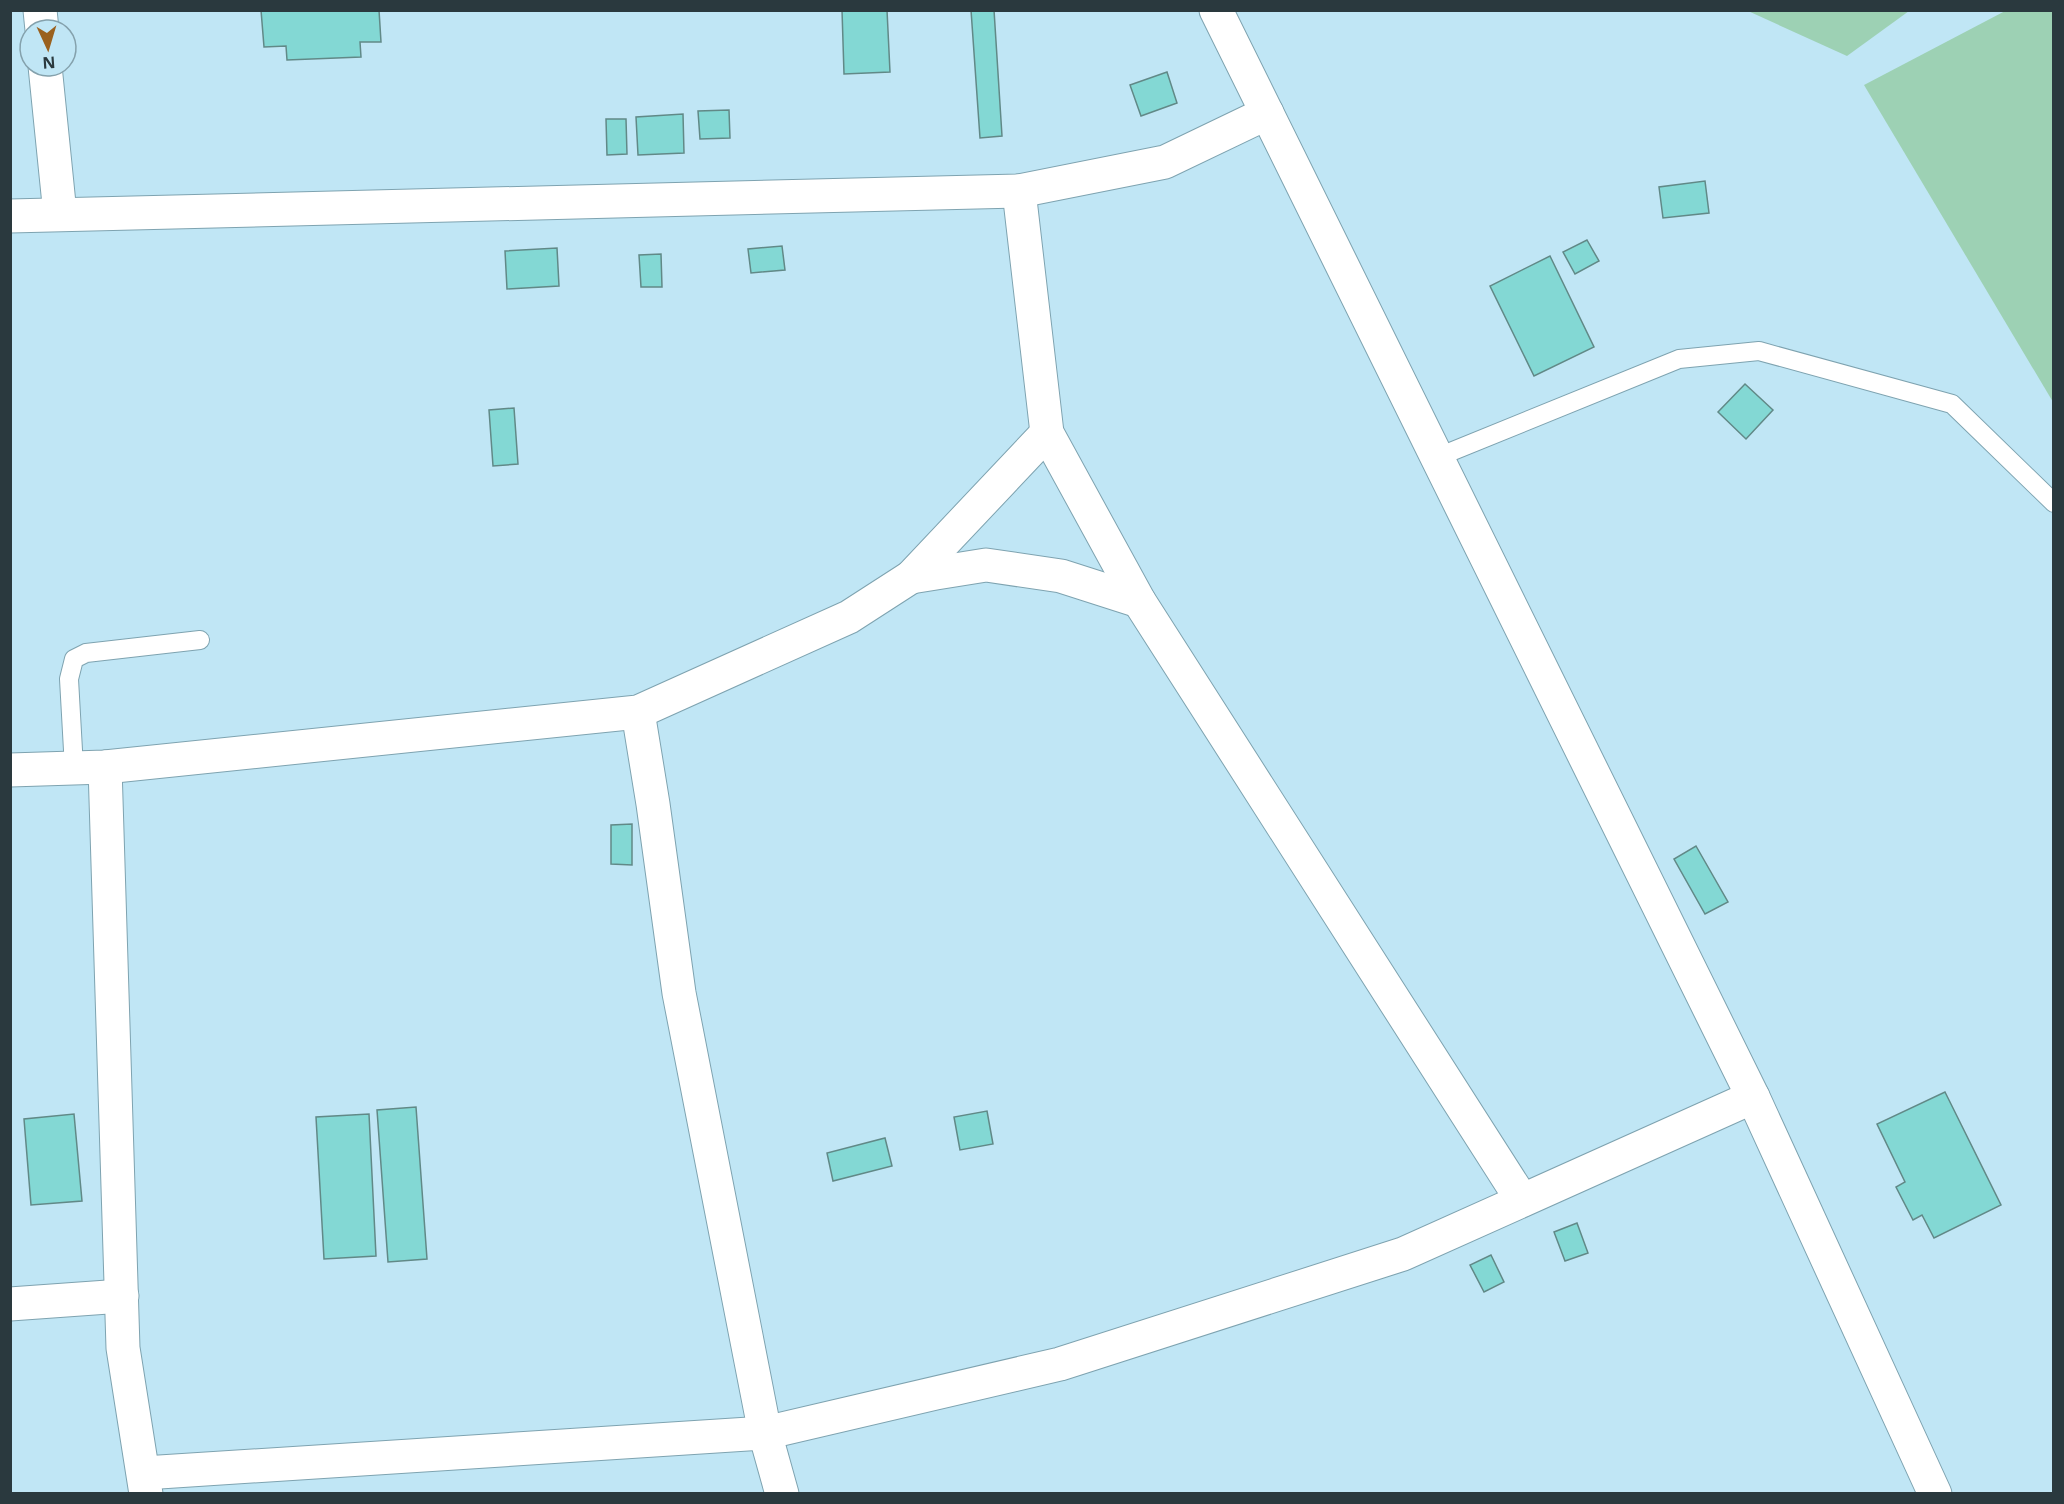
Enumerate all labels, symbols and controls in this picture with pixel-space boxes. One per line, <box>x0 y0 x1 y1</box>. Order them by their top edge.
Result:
north arrow <box>18 18 78 78</box>
text: N <box>42 52 56 74</box>

